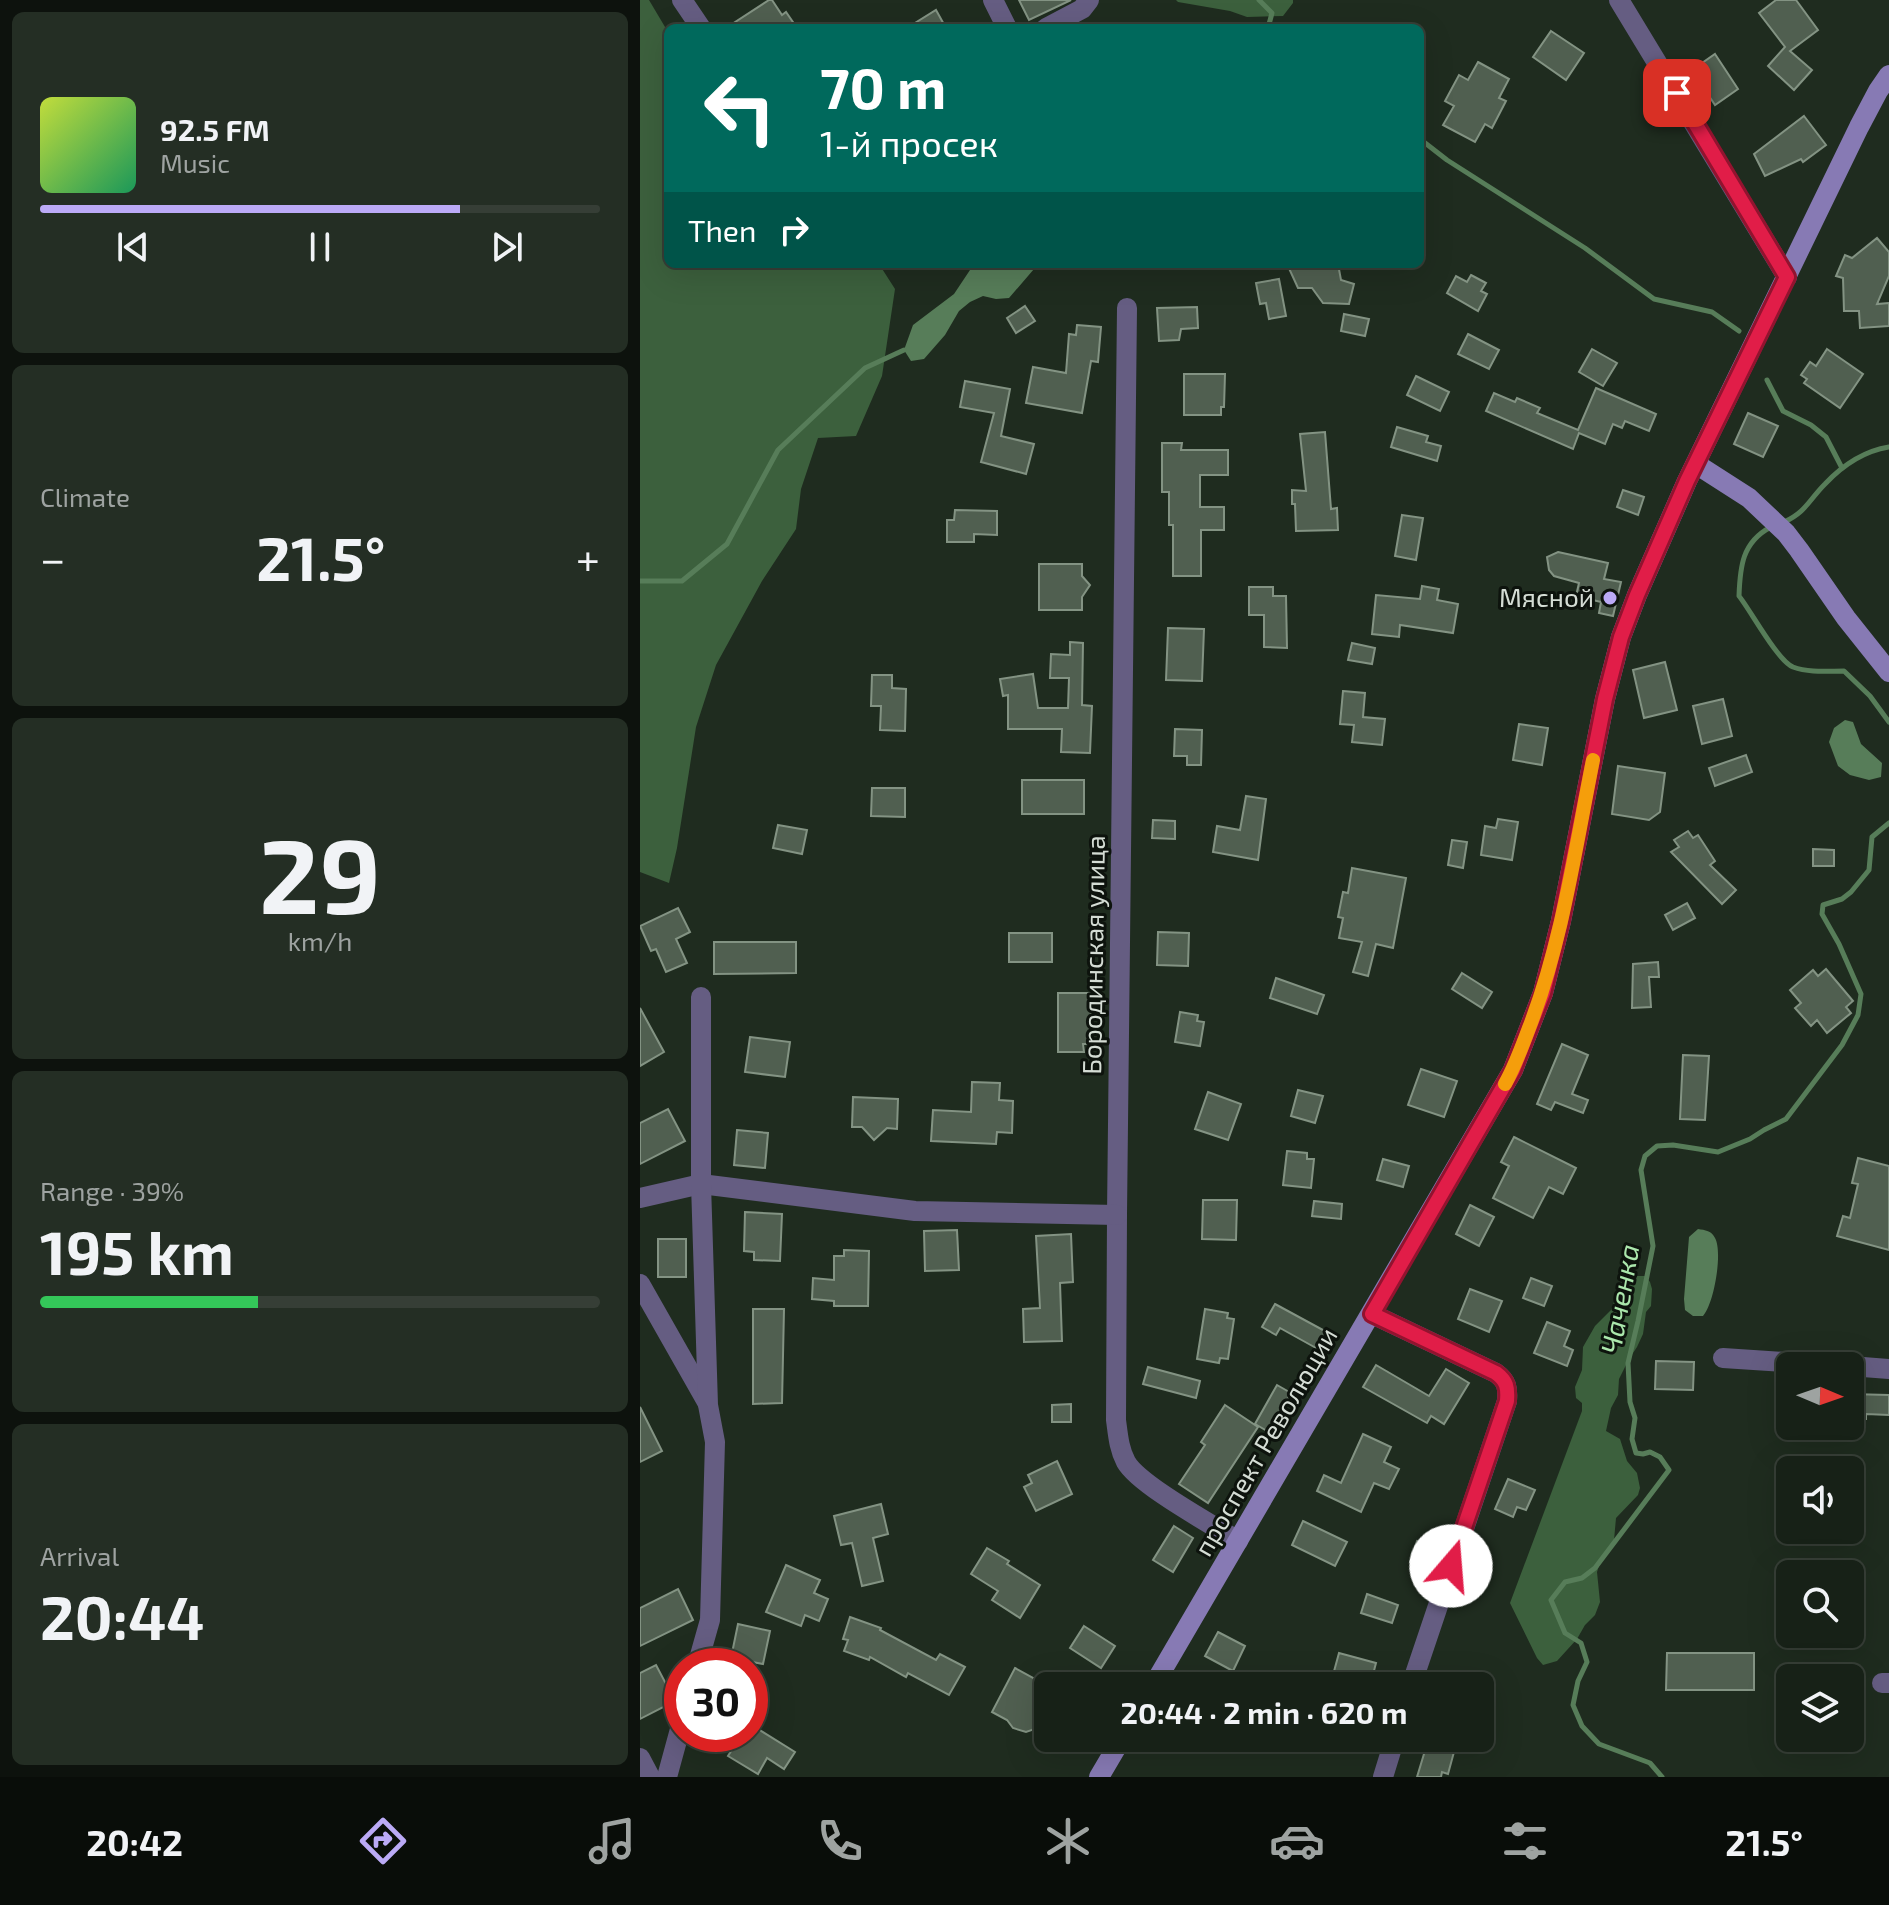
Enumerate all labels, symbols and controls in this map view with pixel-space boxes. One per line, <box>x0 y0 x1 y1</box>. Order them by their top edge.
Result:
text: 70 m <box>820 53 946 120</box>
icon: left <box>688 56 792 160</box>
pin <box>1643 59 1711 127</box>
icon: arrive <box>1655 71 1699 115</box>
text: 92.5 FM <box>160 111 270 147</box>
text: 1-й просек <box>820 121 998 164</box>
text: Music <box>160 147 230 178</box>
icon: right <box>772 208 816 252</box>
text: Then <box>688 212 756 248</box>
icon: previous <box>111 225 155 269</box>
icon: pause <box>298 225 342 269</box>
icon: next <box>485 225 529 269</box>
text: Climate <box>40 481 130 512</box>
text: 21.5° <box>256 521 385 593</box>
text: − <box>40 531 66 584</box>
text: + <box>576 531 600 584</box>
place label: Мясной <box>1499 581 1594 612</box>
marker: Мясной <box>1601 589 1619 607</box>
text: 29 <box>259 810 381 935</box>
street label: Бородинская улица <box>1075 835 1111 1075</box>
text: km/h <box>288 925 352 956</box>
text: Range · 39% <box>40 1175 184 1206</box>
text: 195 km <box>40 1215 234 1287</box>
water label: Чаченка <box>1593 1241 1645 1356</box>
street label: проспект Революции <box>1187 1321 1343 1561</box>
north arrow <box>1776 1352 1864 1440</box>
map controls <box>1776 1352 1864 1752</box>
button: sound <box>1776 1456 1864 1544</box>
position arrow <box>1409 1524 1493 1608</box>
text: Arrival <box>40 1540 119 1571</box>
button: search <box>1776 1560 1864 1648</box>
text: 20:44 <box>40 1580 205 1652</box>
speed limit sign: 30 <box>664 1648 768 1752</box>
button: layers <box>1776 1664 1864 1752</box>
text: 20:44 · 2 min · 620 m <box>1121 1694 1407 1730</box>
icon: directions <box>355 1813 411 1869</box>
icon: music <box>584 1813 640 1869</box>
icon: phone <box>812 1813 868 1869</box>
icon: climate <box>1040 1813 1096 1869</box>
icon: car <box>1269 1813 1325 1869</box>
icon: filters <box>1497 1813 1553 1869</box>
text: 20:42 <box>86 1820 183 1863</box>
text: 21.5° <box>1725 1820 1803 1863</box>

